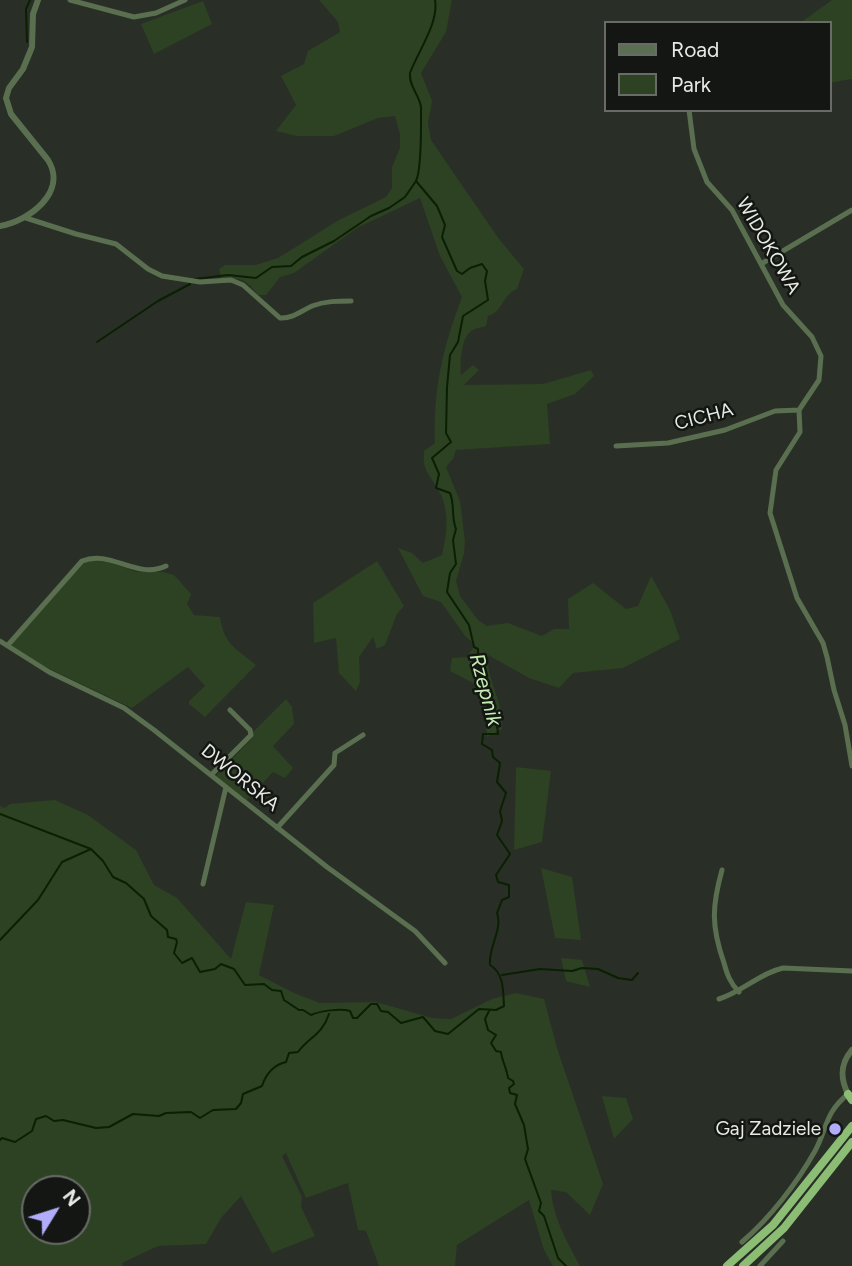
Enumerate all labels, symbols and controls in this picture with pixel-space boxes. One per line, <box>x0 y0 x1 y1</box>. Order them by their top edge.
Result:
legend <box>604 21 831 112</box>
text: Road <box>671 37 719 62</box>
text: Park <box>671 72 711 97</box>
street label: WIDOKOWA <box>731 194 805 298</box>
street label: CICHA <box>672 398 736 436</box>
water label: Rzepnik <box>463 651 507 729</box>
street label: DWORSKA <box>196 740 284 816</box>
place label: Gaj Zadziele <box>715 1118 821 1140</box>
marker: Gaj Zadziele <box>827 1121 843 1137</box>
north arrow <box>21 1175 91 1245</box>
text: N <box>58 1185 85 1211</box>

